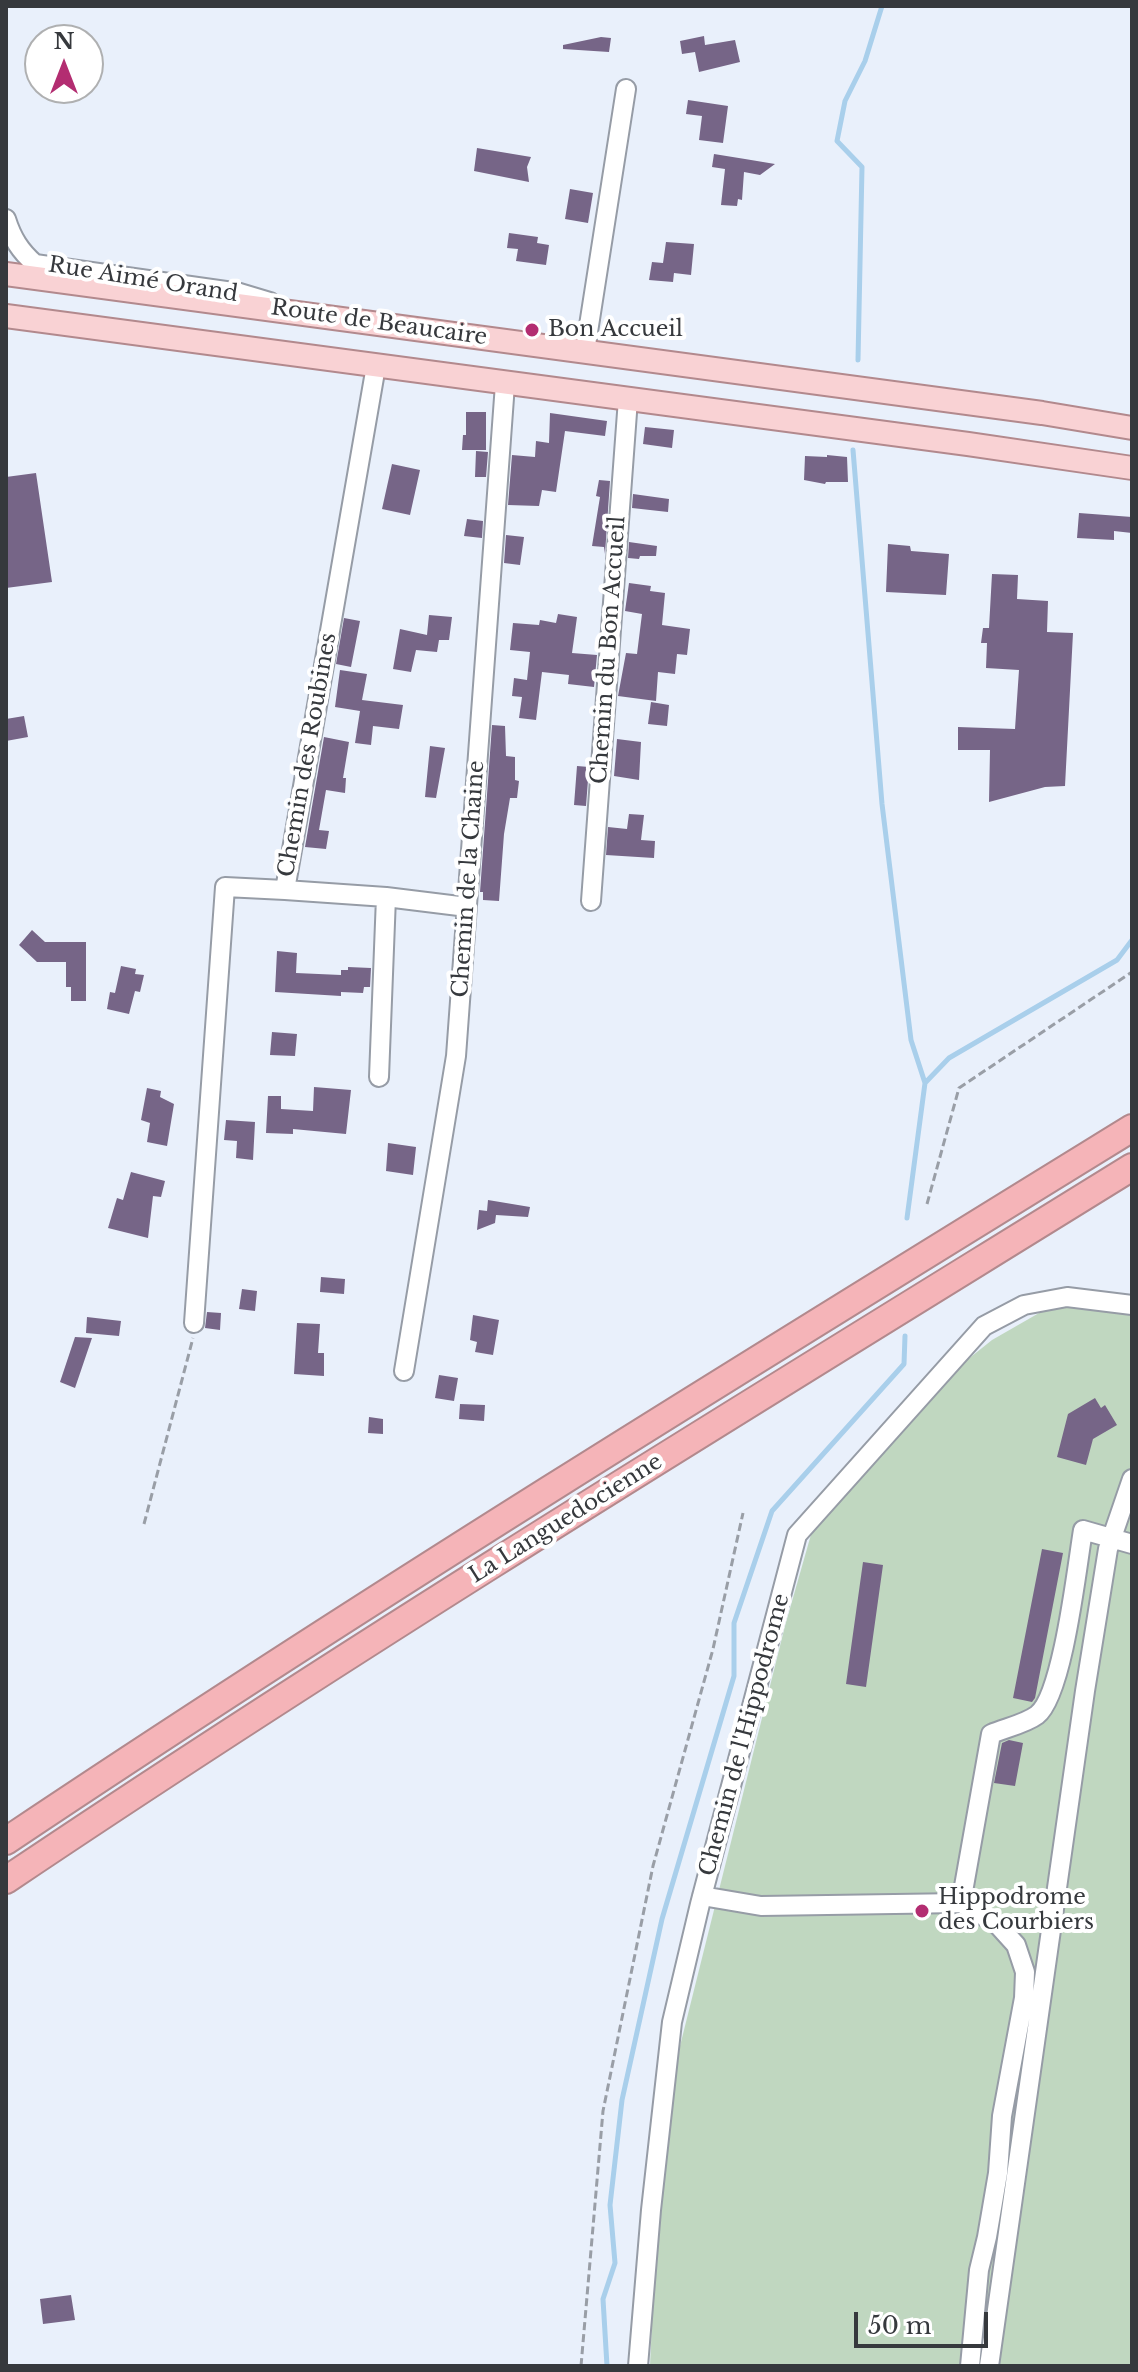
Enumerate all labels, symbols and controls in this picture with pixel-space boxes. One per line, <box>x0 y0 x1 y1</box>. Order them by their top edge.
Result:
north arrow <box>24 24 104 104</box>
text: N <box>54 28 74 55</box>
street label: Rue Aimé Orand <box>46 252 240 308</box>
street label: Route de Beaucaire <box>269 295 489 351</box>
place label: Bon Accueil <box>548 317 683 343</box>
marker: Bon Accueil <box>523 321 541 339</box>
street label: Chemin du Bon Accueil <box>586 515 632 785</box>
street label: Chemin des Roubines <box>274 631 342 879</box>
street label: Chemin de la Chaine <box>448 760 490 998</box>
street label: La Languedocienne <box>465 1449 667 1589</box>
street label: Chemin de l'Hippodrome <box>695 1591 795 1879</box>
place label: Hippodrome des Courbiers <box>938 1885 1094 1936</box>
marker: Hippodrome des Courbiers <box>913 1902 931 1920</box>
scale bar <box>858 2296 992 2346</box>
text: 50 m <box>868 2311 931 2340</box>

